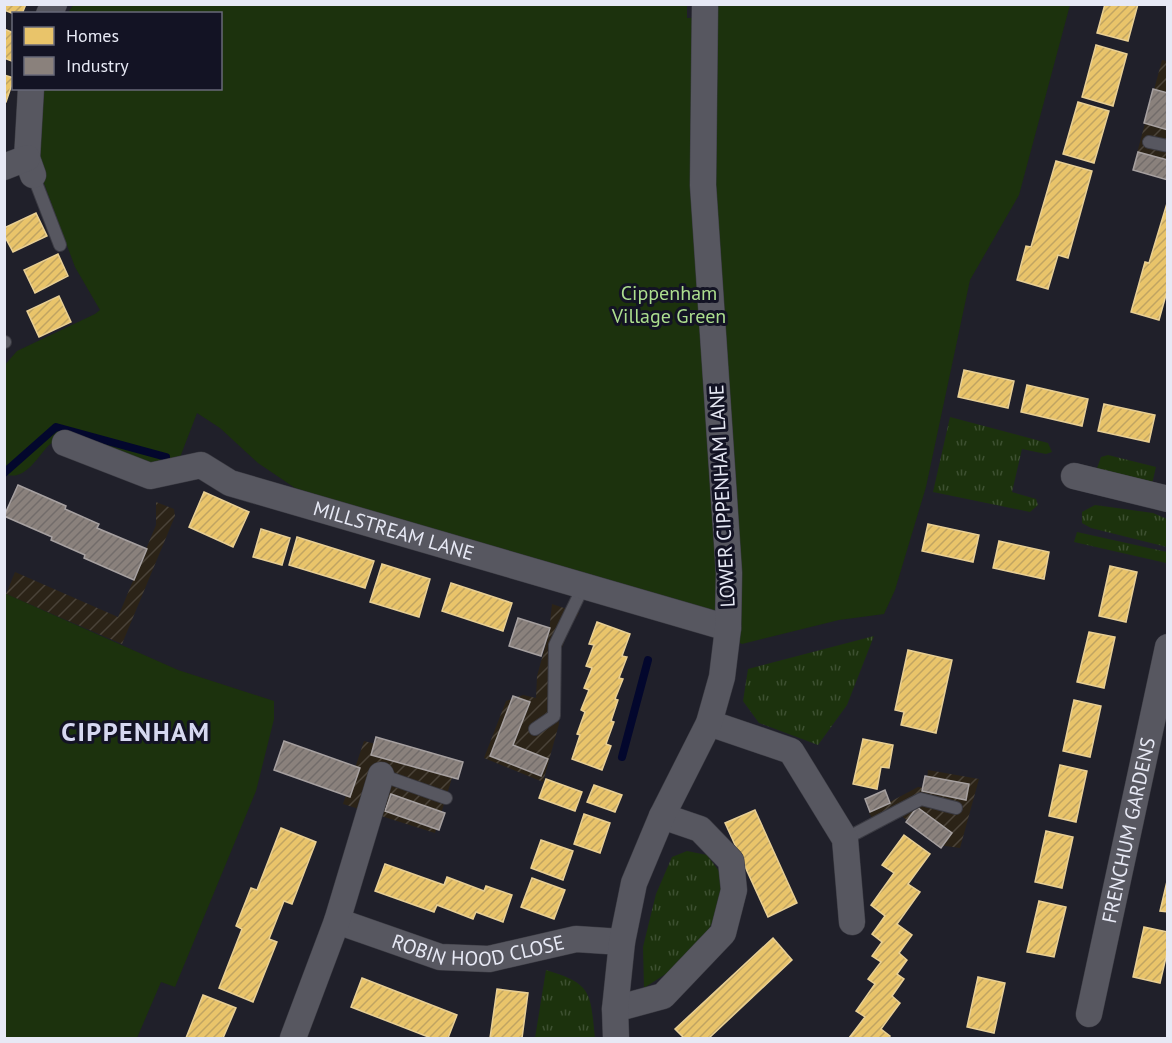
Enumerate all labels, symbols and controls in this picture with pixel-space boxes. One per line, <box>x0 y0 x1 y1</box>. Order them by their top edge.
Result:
legend <box>12 12 222 90</box>
text: Homes <box>66 24 119 47</box>
text: Industry <box>66 54 129 77</box>
park label: Cippenham Village Green <box>611 280 726 329</box>
street label: LOWER CIPPENHAM LANE <box>703 384 741 608</box>
street label: MILLSTREAM LANE <box>310 495 477 566</box>
district label: CIPPENHAM <box>61 715 211 748</box>
street label: FRENCHUM GARDENS <box>1096 735 1161 925</box>
street label: ROBIN HOOD CLOSE <box>388 928 567 972</box>

